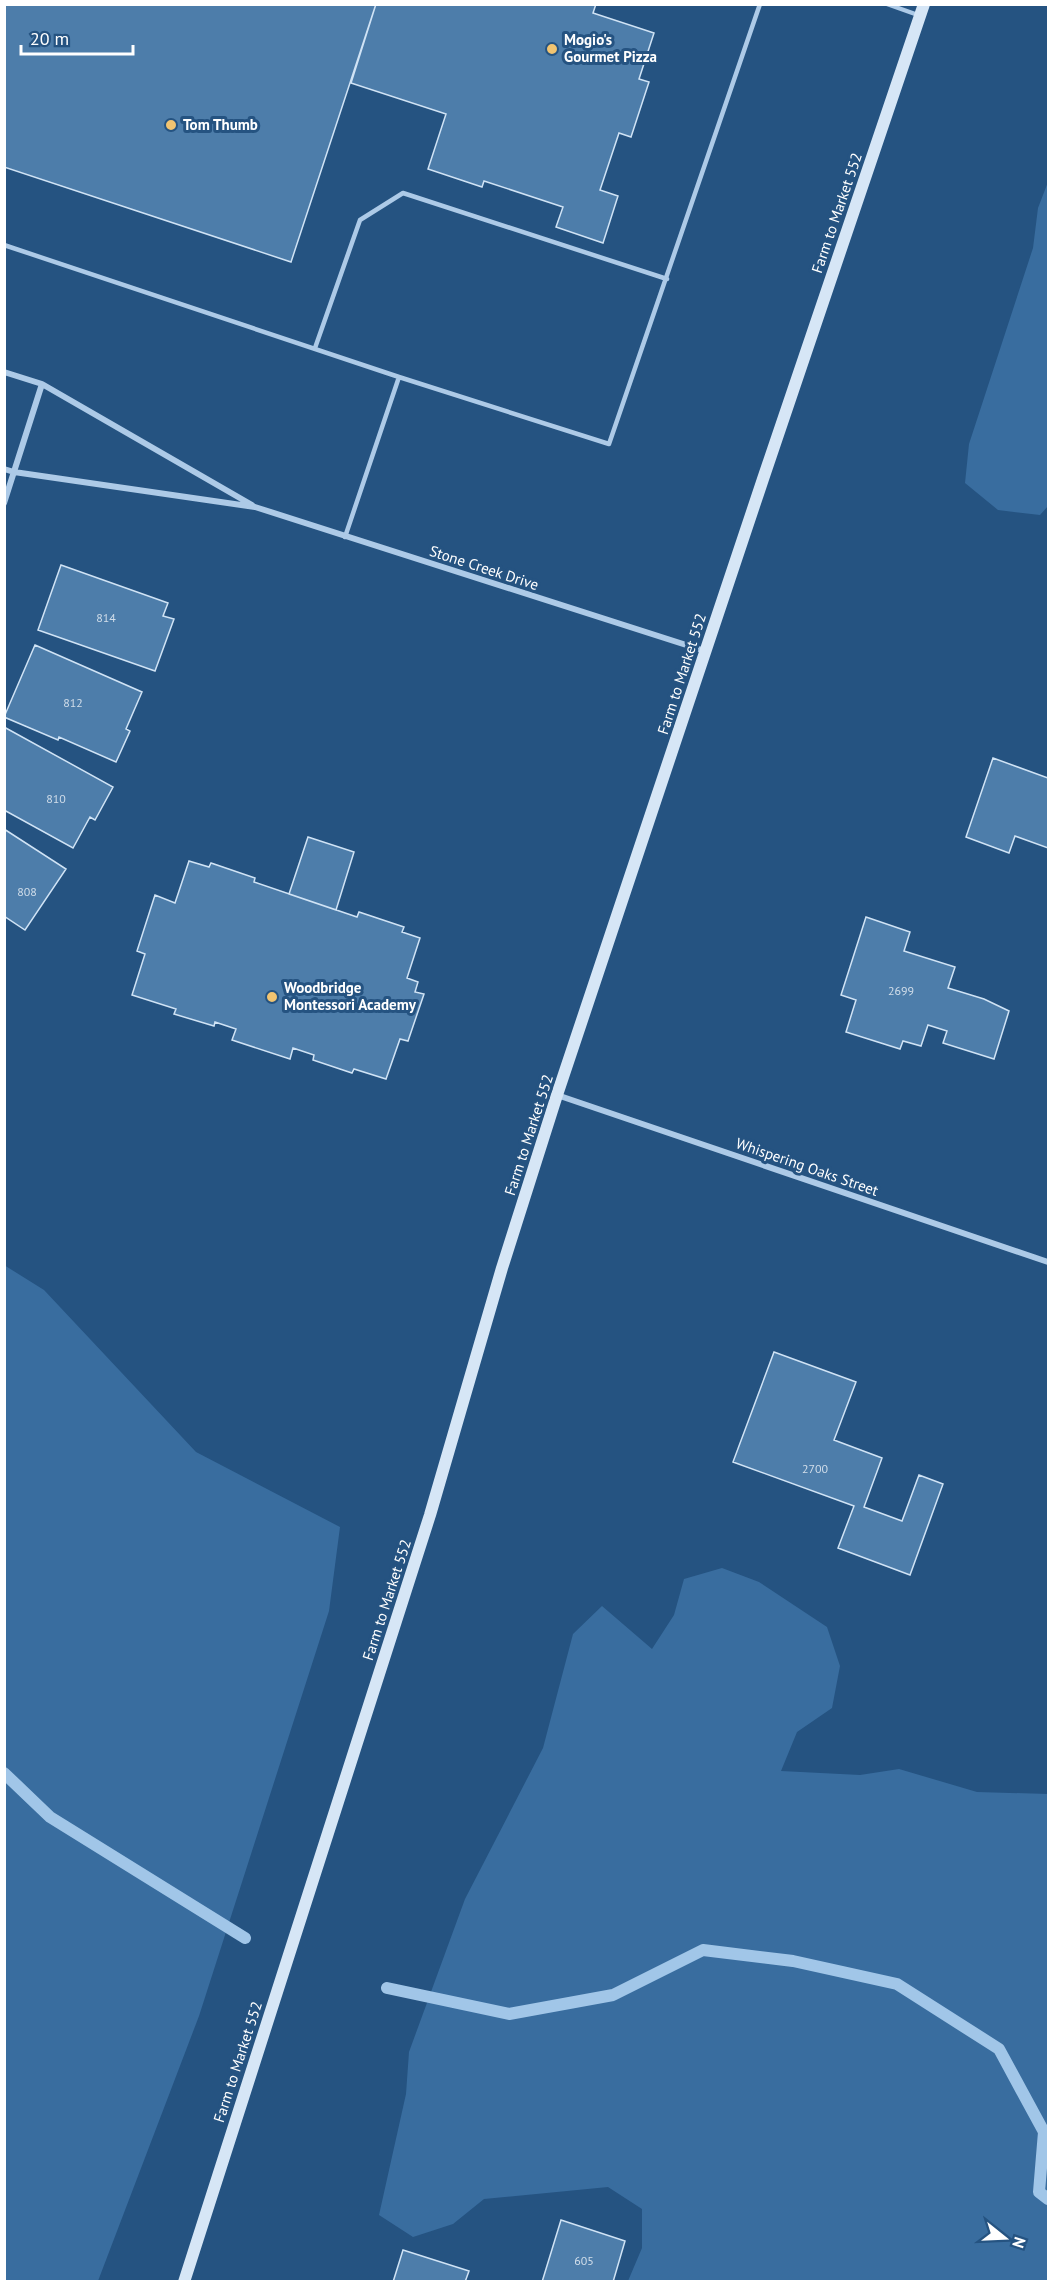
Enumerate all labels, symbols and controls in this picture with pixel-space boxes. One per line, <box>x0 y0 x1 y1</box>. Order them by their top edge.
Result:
scale bar <box>21 18 134 56</box>
text: 20 m <box>30 27 69 50</box>
place label: Mogio's Gourmet Pizza <box>564 30 657 66</box>
marker: Mogio's Gourmet Pizza <box>545 42 559 56</box>
place label: Tom Thumb <box>183 115 258 134</box>
marker: Tom Thumb <box>164 118 178 132</box>
street label: Farm to Market 552 <box>807 150 866 276</box>
street label: Stone Creek Drive <box>427 541 541 594</box>
house number: 814 <box>96 610 116 625</box>
street label: Farm to Market 552 <box>653 611 710 737</box>
house number: 812 <box>63 695 83 710</box>
house number: 810 <box>46 791 66 806</box>
house number: 808 <box>17 884 37 899</box>
place label: Woodbridge Montessori Academy <box>284 978 417 1014</box>
house number: 2699 <box>888 983 914 998</box>
marker: Woodbridge Montessori Academy <box>265 990 279 1004</box>
street label: Farm to Market 552 <box>500 1072 557 1198</box>
street label: Whispering Oaks Street <box>733 1133 881 1200</box>
house number: 2700 <box>802 1461 829 1476</box>
street label: Farm to Market 552 <box>358 1537 415 1663</box>
street label: Farm to Market 552 <box>209 1999 266 2125</box>
north arrow <box>975 2208 1035 2268</box>
text: N <box>1008 2235 1030 2251</box>
house number: 605 <box>574 2253 594 2268</box>

